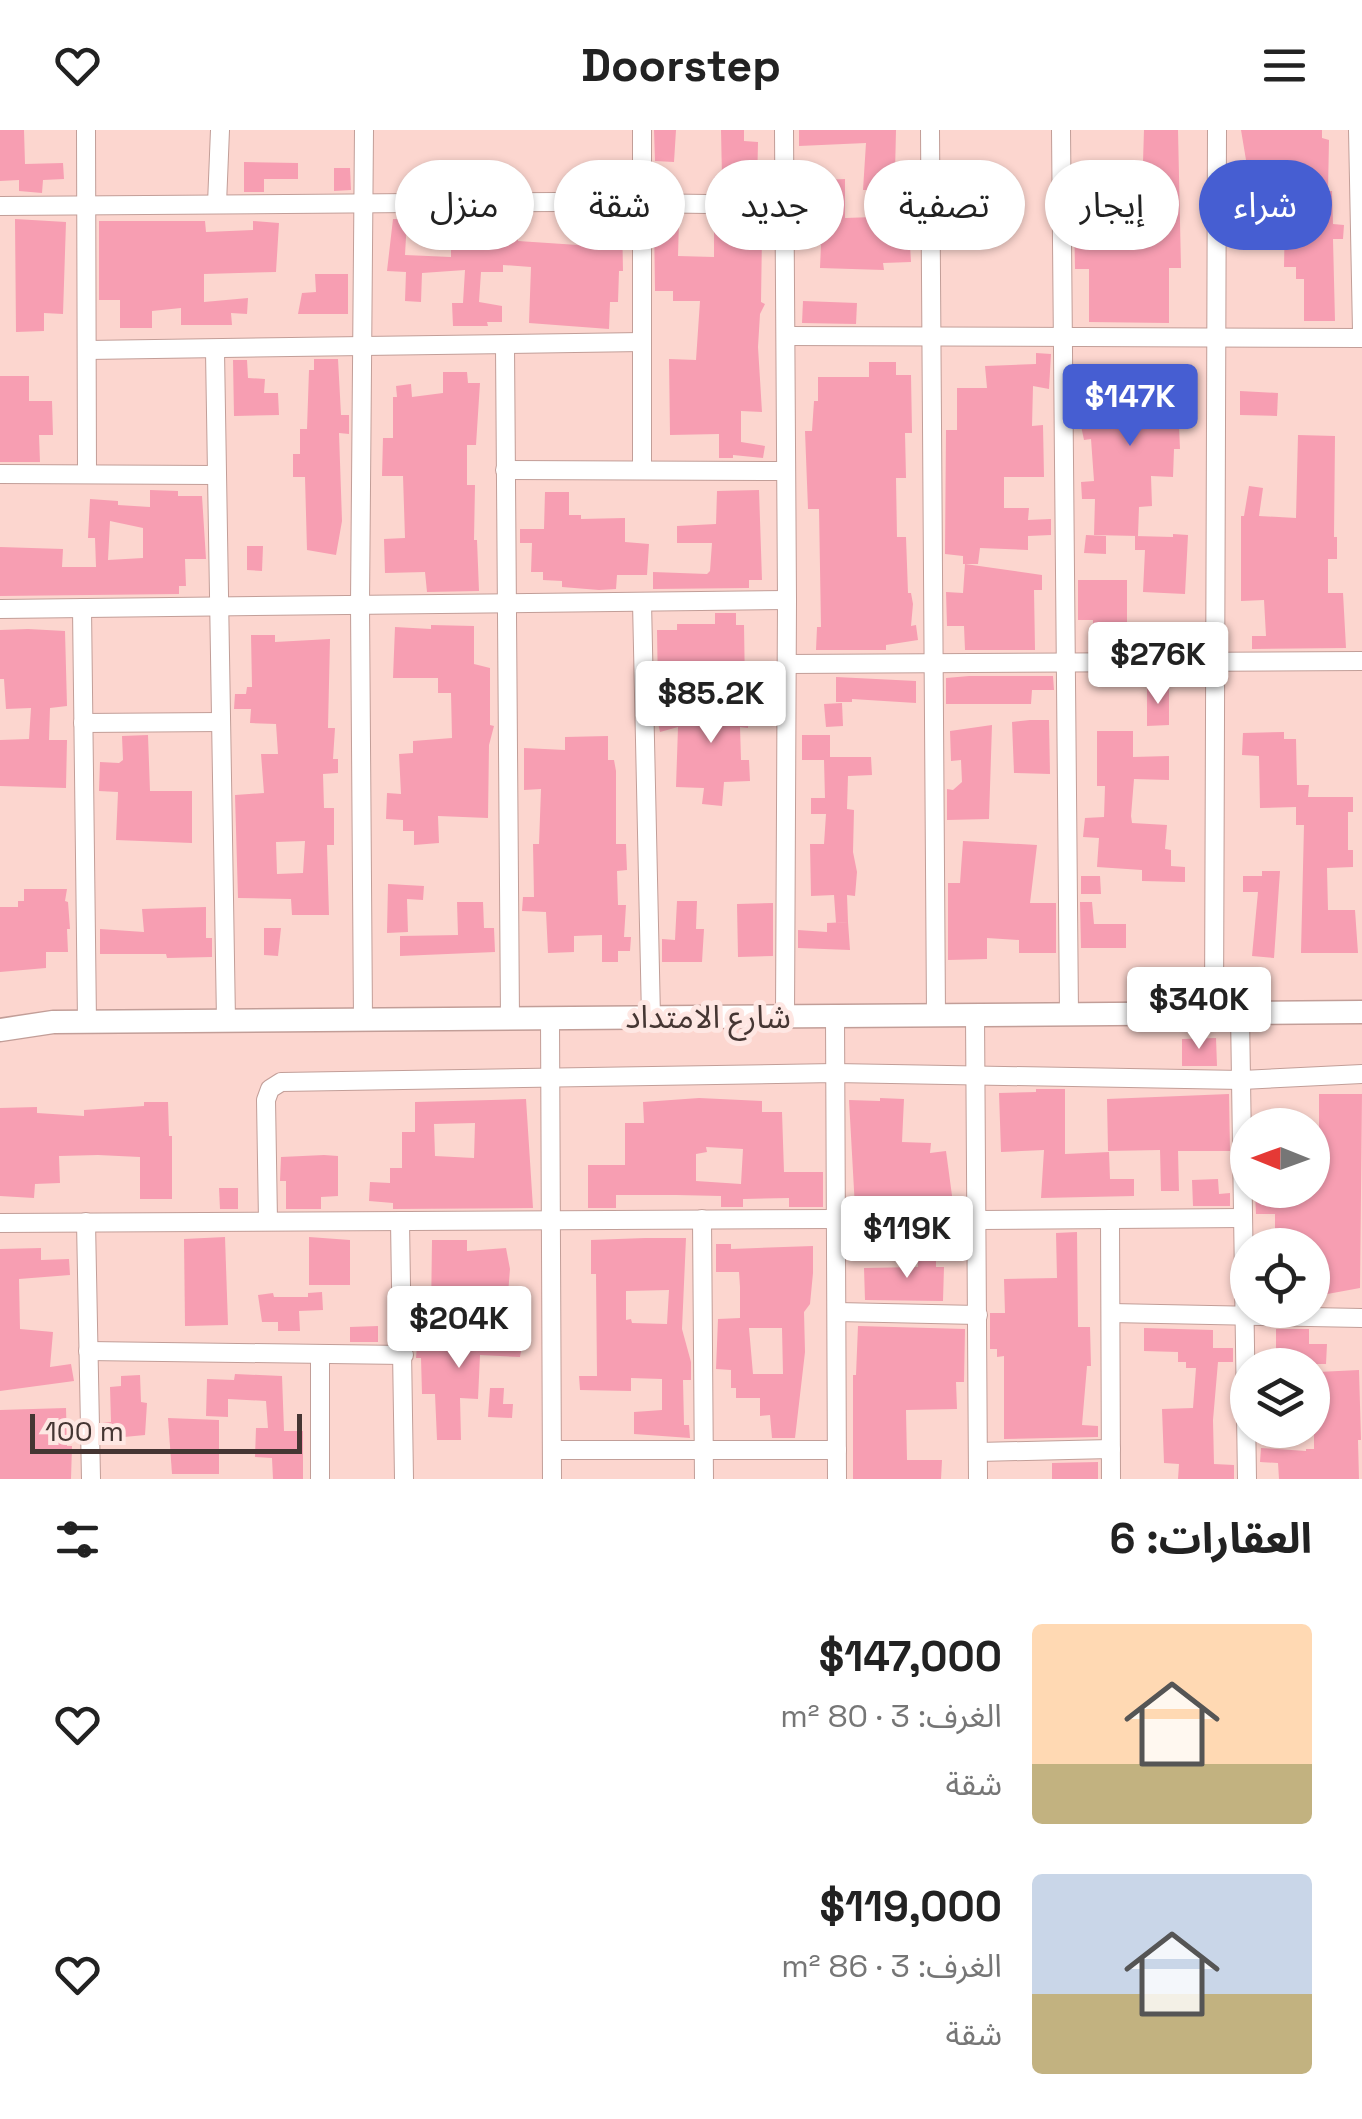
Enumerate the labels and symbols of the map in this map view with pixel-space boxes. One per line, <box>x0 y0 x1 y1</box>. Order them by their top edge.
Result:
pin: $147K <box>1060 364 1200 449</box>
pin: $276K <box>1088 622 1228 707</box>
pin: $85.2K <box>630 661 792 746</box>
pin: $340K <box>1129 967 1269 1052</box>
street label: شارع الامتداد <box>625 997 791 1041</box>
north arrow <box>1230 1108 1330 1208</box>
pin: $119K <box>837 1196 977 1281</box>
pin: $204K <box>389 1286 529 1371</box>
scale bar <box>30 1409 302 1454</box>

